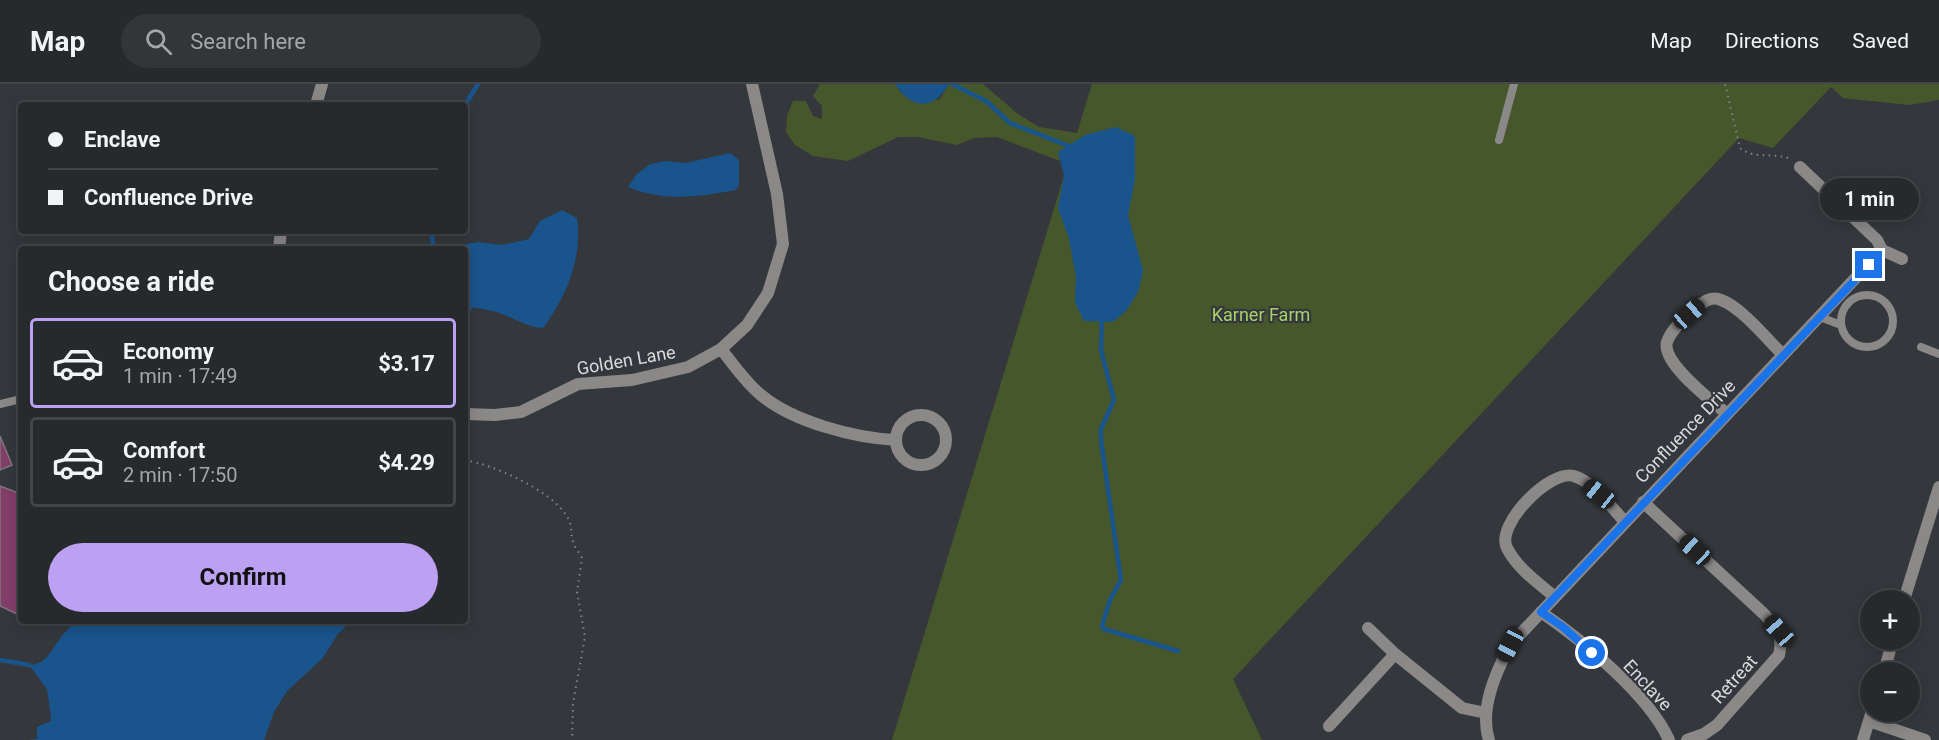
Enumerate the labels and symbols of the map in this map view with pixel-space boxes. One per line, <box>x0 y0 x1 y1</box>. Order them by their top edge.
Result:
callout: 1 min <box>1820 178 1918 220</box>
route end <box>1855 251 1882 278</box>
car <box>1670 295 1708 333</box>
park label: Karner Farm <box>1212 304 1310 325</box>
street label: Golden Lane <box>575 341 677 379</box>
street label: Confluence Drive <box>1630 375 1740 487</box>
car <box>1579 476 1619 512</box>
car <box>1676 531 1714 569</box>
car <box>1760 612 1798 650</box>
car <box>1494 625 1526 665</box>
route start <box>1578 639 1605 666</box>
street label: Retreat <box>1707 650 1761 707</box>
street label: Enclave <box>1619 655 1677 715</box>

